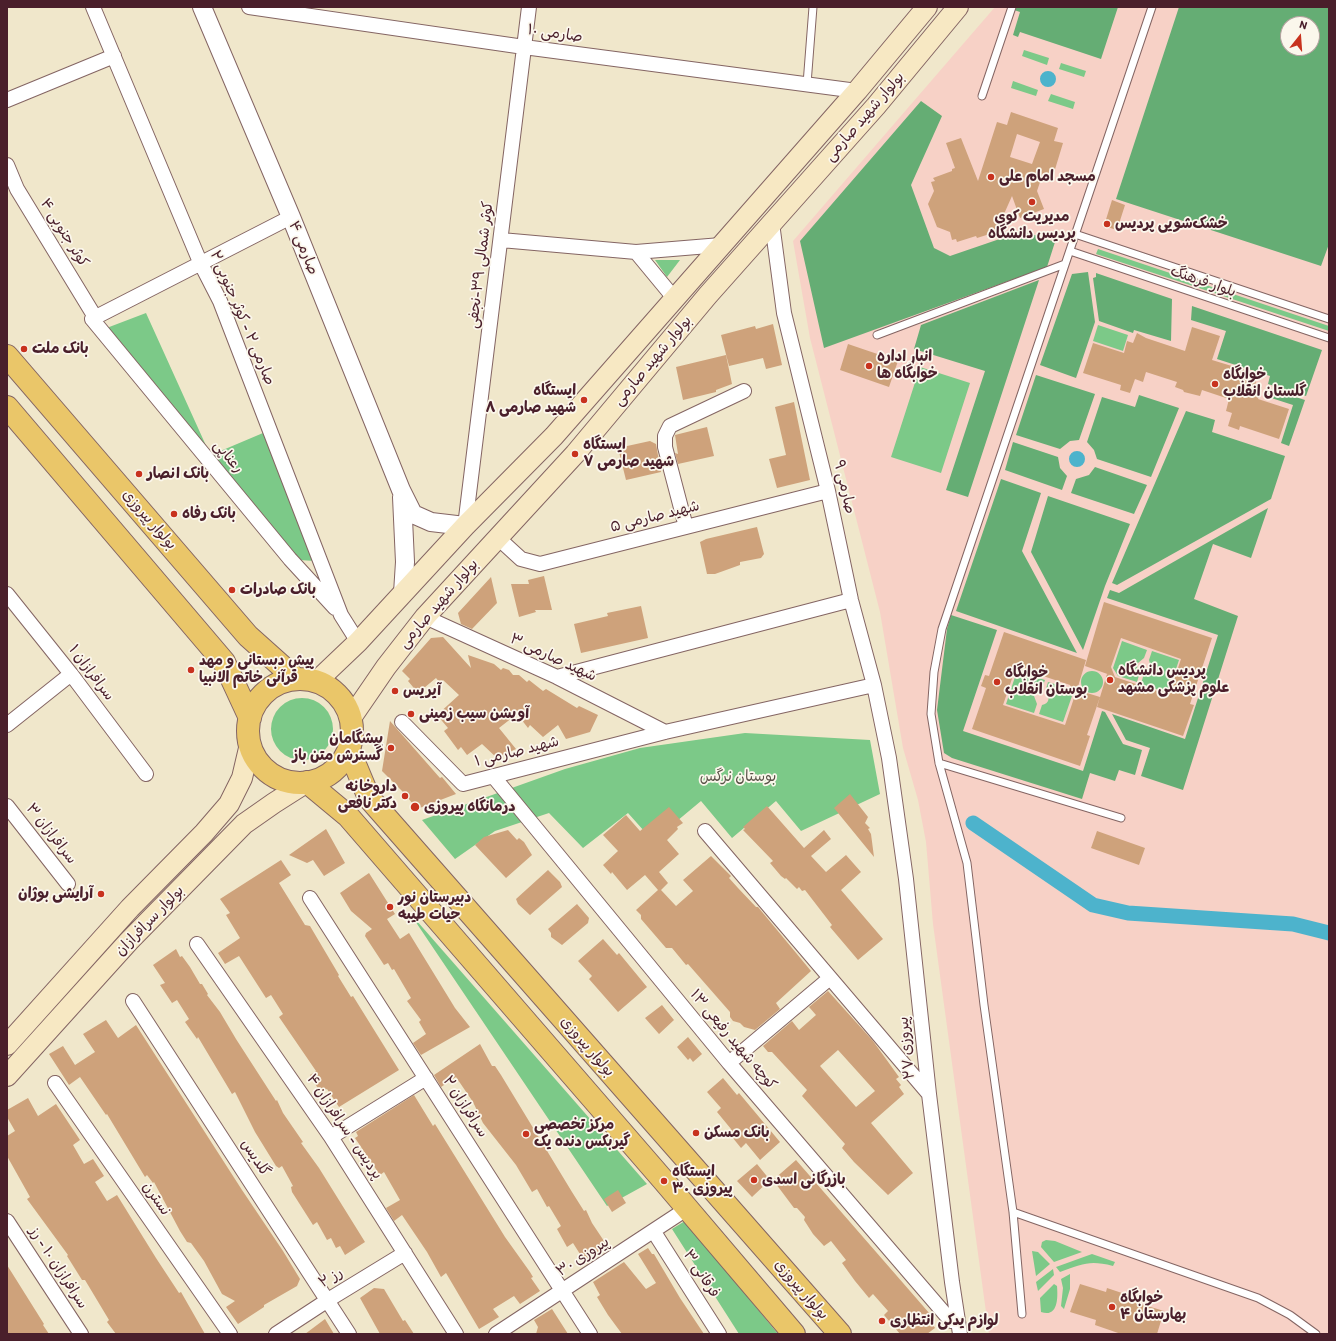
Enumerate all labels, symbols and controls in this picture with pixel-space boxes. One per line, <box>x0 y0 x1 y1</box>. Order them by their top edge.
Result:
north arrow <box>1280 16 1320 56</box>
text: N <box>1298 18 1309 32</box>
street label: صارمی ۱۰ <box>526 21 584 47</box>
street label: بولوار شهید صارمی <box>821 69 909 165</box>
place label: مسجد امام علی <box>999 168 1096 186</box>
marker: مسجد امام علی <box>986 172 996 182</box>
street label: کوثر جنوبی ۴ <box>36 195 92 271</box>
marker: مدیریت کوی پردیس دانشگاه <box>1027 197 1037 207</box>
street label: کوثر شمالی ۳۹-نجفی <box>464 200 498 330</box>
place label: مدیریت کوی پردیس دانشگاه <box>988 208 1076 243</box>
place label: خشک‌شویی پردیس <box>1115 215 1228 233</box>
street label: صارمی ۴ <box>284 218 322 278</box>
marker: خشک‌شویی پردیس <box>1102 219 1112 229</box>
street label: صارمی ۲ - کوثر جنوبی ۲ <box>205 248 279 388</box>
street label: بلوار فرهنگ <box>1168 262 1238 302</box>
street label: بولوار شهید صارمی <box>610 312 696 410</box>
place label: بانک ملت <box>32 340 89 358</box>
marker: بانک ملت <box>19 344 29 354</box>
place label: انبار اداره خوابگاه ها <box>877 348 938 383</box>
marker: انبار اداره خوابگاه ها <box>864 361 874 371</box>
place label: خوابگاه گلستان انقلاب <box>1223 366 1306 401</box>
marker: خوابگاه گلستان انقلاب <box>1210 379 1220 389</box>
place label: ایستگاه شهید صارمی ۸ <box>485 382 576 417</box>
marker: ایستگاه شهید صارمی ۸ <box>579 395 589 405</box>
place label: ایستگاه شهید صارمی ۷ <box>583 436 674 471</box>
street label: رعناپی <box>209 437 247 477</box>
marker: ایستگاه شهید صارمی ۷ <box>570 449 580 459</box>
street label: صارمی ۹ <box>829 458 859 516</box>
place label: بانک انصار <box>147 465 209 483</box>
marker: بانک انصار <box>134 469 144 479</box>
street label: بولوار پیروزی <box>118 486 180 554</box>
street label: شهید صارمی ۵ <box>608 497 702 537</box>
place label: بانک رفاه <box>182 505 236 523</box>
marker: بانک رفاه <box>169 509 179 519</box>
street label: بولوار شهید صارمی <box>395 556 483 652</box>
place label: بانک صادرات <box>240 581 316 599</box>
marker: بانک صادرات <box>227 585 237 595</box>
street label: شهید صارمی ۳ <box>507 630 599 686</box>
street label: سرافرازان ۱ <box>64 642 118 704</box>
place label: پیش دبستانی و مهد قرآنی خاتم الانبیا <box>199 652 314 687</box>
place label: پردیس دانشگاه علوم پزشکی مشهد <box>1118 662 1229 697</box>
place label: خوابگاه بوستان انقلاب <box>1005 664 1087 699</box>
marker: پیش دبستانی و مهد قرآنی خاتم الانبیا <box>186 665 196 675</box>
marker: پردیس دانشگاه علوم پزشکی مشهد <box>1105 675 1115 685</box>
marker: خوابگاه بوستان انقلاب <box>992 677 1002 687</box>
place label: آیریس <box>403 682 441 700</box>
marker: آیریس <box>390 686 400 696</box>
place label: آویشن سیب زمینی <box>419 705 529 723</box>
marker: آویشن سیب زمینی <box>406 709 416 719</box>
place label: پیشگامان گسترش متن باز <box>292 730 383 765</box>
street label: شهید صارمی ۱ <box>473 733 561 771</box>
marker: پیشگامان گسترش متن باز <box>386 743 396 753</box>
park label: بوستان نرگس <box>700 768 776 786</box>
place label: داروخانه دکتر نافعی <box>338 778 397 813</box>
marker: داروخانه دکتر نافعی <box>400 791 410 801</box>
place label: درمانگاه پیروزی <box>424 798 516 816</box>
street label: سرافرازان ۳ <box>22 800 80 868</box>
marker: درمانگاه پیروزی <box>409 801 421 813</box>
street label: بولوار سرافرازان <box>112 882 188 960</box>
place label: آرایشی بوژان <box>18 885 93 903</box>
marker: آرایشی بوژان <box>96 889 106 899</box>
place label: دبیرستان نور حیات طیبه <box>398 889 471 924</box>
marker: دبیرستان نور حیات طیبه <box>385 902 395 912</box>
street label: کوچه شهید رفیعی ۱۳ <box>686 986 780 1094</box>
street label: بولوار پیروزی <box>556 1013 618 1081</box>
street label: پیروزی ۲۷ <box>895 1016 919 1080</box>
street label: پردیس - سرافرازان ۴ <box>302 1071 386 1183</box>
street label: سرافرازان ۲ <box>438 1073 492 1141</box>
place label: مرکز تخصصی گیربکس دنده یک <box>534 1116 631 1151</box>
place label: بانک مسکن <box>704 1124 770 1142</box>
marker: بانک مسکن <box>691 1128 701 1138</box>
marker: مرکز تخصصی گیربکس دنده یک <box>521 1129 531 1139</box>
street label: گلدیس <box>236 1136 274 1180</box>
place label: ایستگاه پیروزی ۳۰ <box>672 1163 733 1198</box>
place label: بازرگانی اسدی <box>762 1171 846 1189</box>
marker: بازرگانی اسدی <box>749 1175 759 1185</box>
marker: ایستگاه پیروزی ۳۰ <box>659 1176 669 1186</box>
street label: نسترن <box>138 1179 174 1219</box>
street label: سرافرازان ۱۰ - رز <box>25 1224 91 1312</box>
street label: پیروزی ۳۰ <box>553 1233 613 1281</box>
street label: فرقانی ۳ <box>679 1247 723 1301</box>
street label: بولوار پیروزی <box>770 1256 832 1324</box>
street label: رز ۲ <box>316 1264 346 1292</box>
place label: خوابگاه بهارستان ۴ <box>1120 1289 1186 1324</box>
marker: خوابگاه بهارستان ۴ <box>1107 1302 1117 1312</box>
place label: لوازم یدکی انتظاری <box>890 1312 998 1330</box>
marker: لوازم یدکی انتظاری <box>877 1316 887 1326</box>

